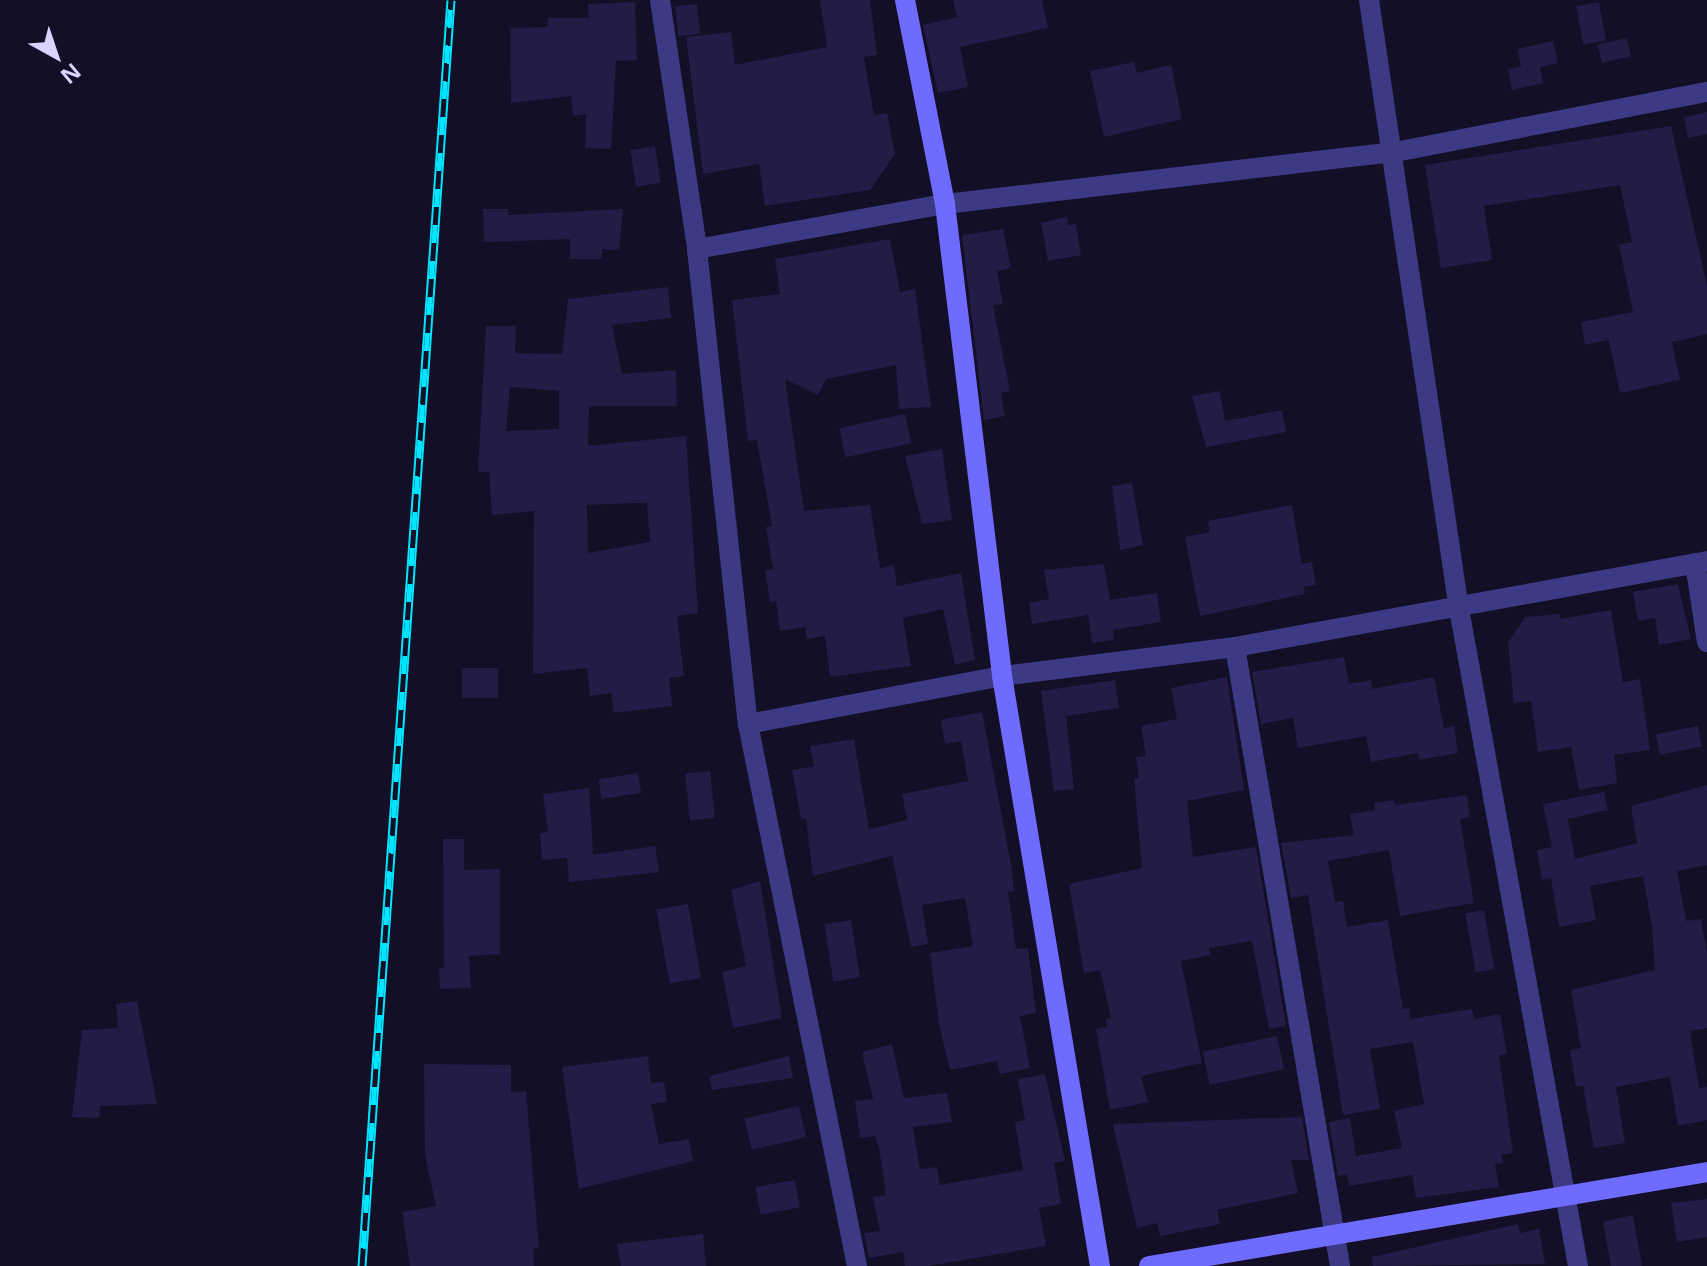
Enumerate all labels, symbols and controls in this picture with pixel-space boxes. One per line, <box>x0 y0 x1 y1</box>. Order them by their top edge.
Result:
north arrow <box>16 16 96 96</box>
text: N <box>55 57 88 92</box>

